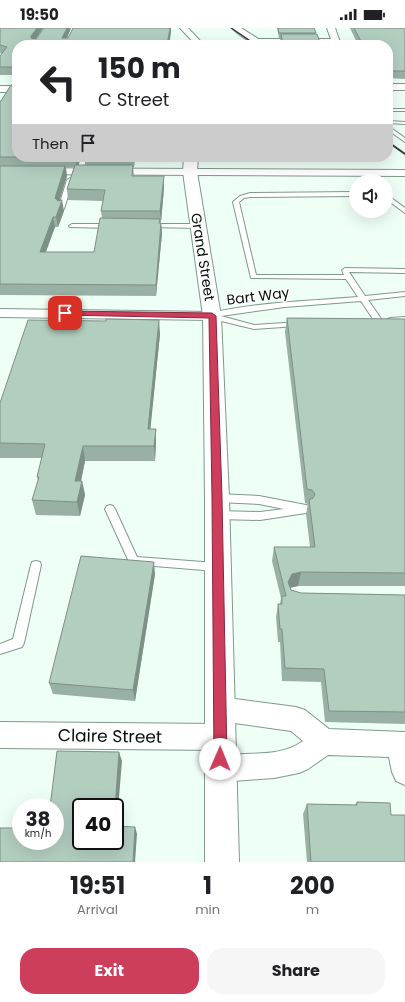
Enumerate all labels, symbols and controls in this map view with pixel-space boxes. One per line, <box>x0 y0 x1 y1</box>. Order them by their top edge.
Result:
text: 19:50 <box>20 4 59 25</box>
text: 150 m <box>98 49 181 88</box>
icon: left <box>32 56 84 108</box>
text: C Street <box>98 87 169 112</box>
icon: arrive <box>77 132 99 154</box>
text: Then <box>32 133 69 154</box>
map controls <box>349 174 393 218</box>
button: sound <box>349 174 393 218</box>
street label: Grand Street <box>186 212 220 302</box>
street label: Bart Way <box>225 282 291 310</box>
pin <box>48 296 82 330</box>
icon: arrive <box>54 302 76 324</box>
street label: Claire Street <box>58 723 162 749</box>
position arrow <box>199 738 241 780</box>
speed limit sign: 40 <box>72 798 124 850</box>
text: 38 <box>25 805 51 833</box>
text: km/h <box>25 826 51 841</box>
text: 19:51 <box>70 869 125 902</box>
text: 1 <box>203 869 212 902</box>
text: 200 <box>290 869 335 902</box>
text: Arrival <box>77 900 118 919</box>
text: min <box>195 900 220 919</box>
text: m <box>306 900 319 919</box>
button: Exit <box>20 948 199 994</box>
button: Share <box>207 948 385 994</box>

